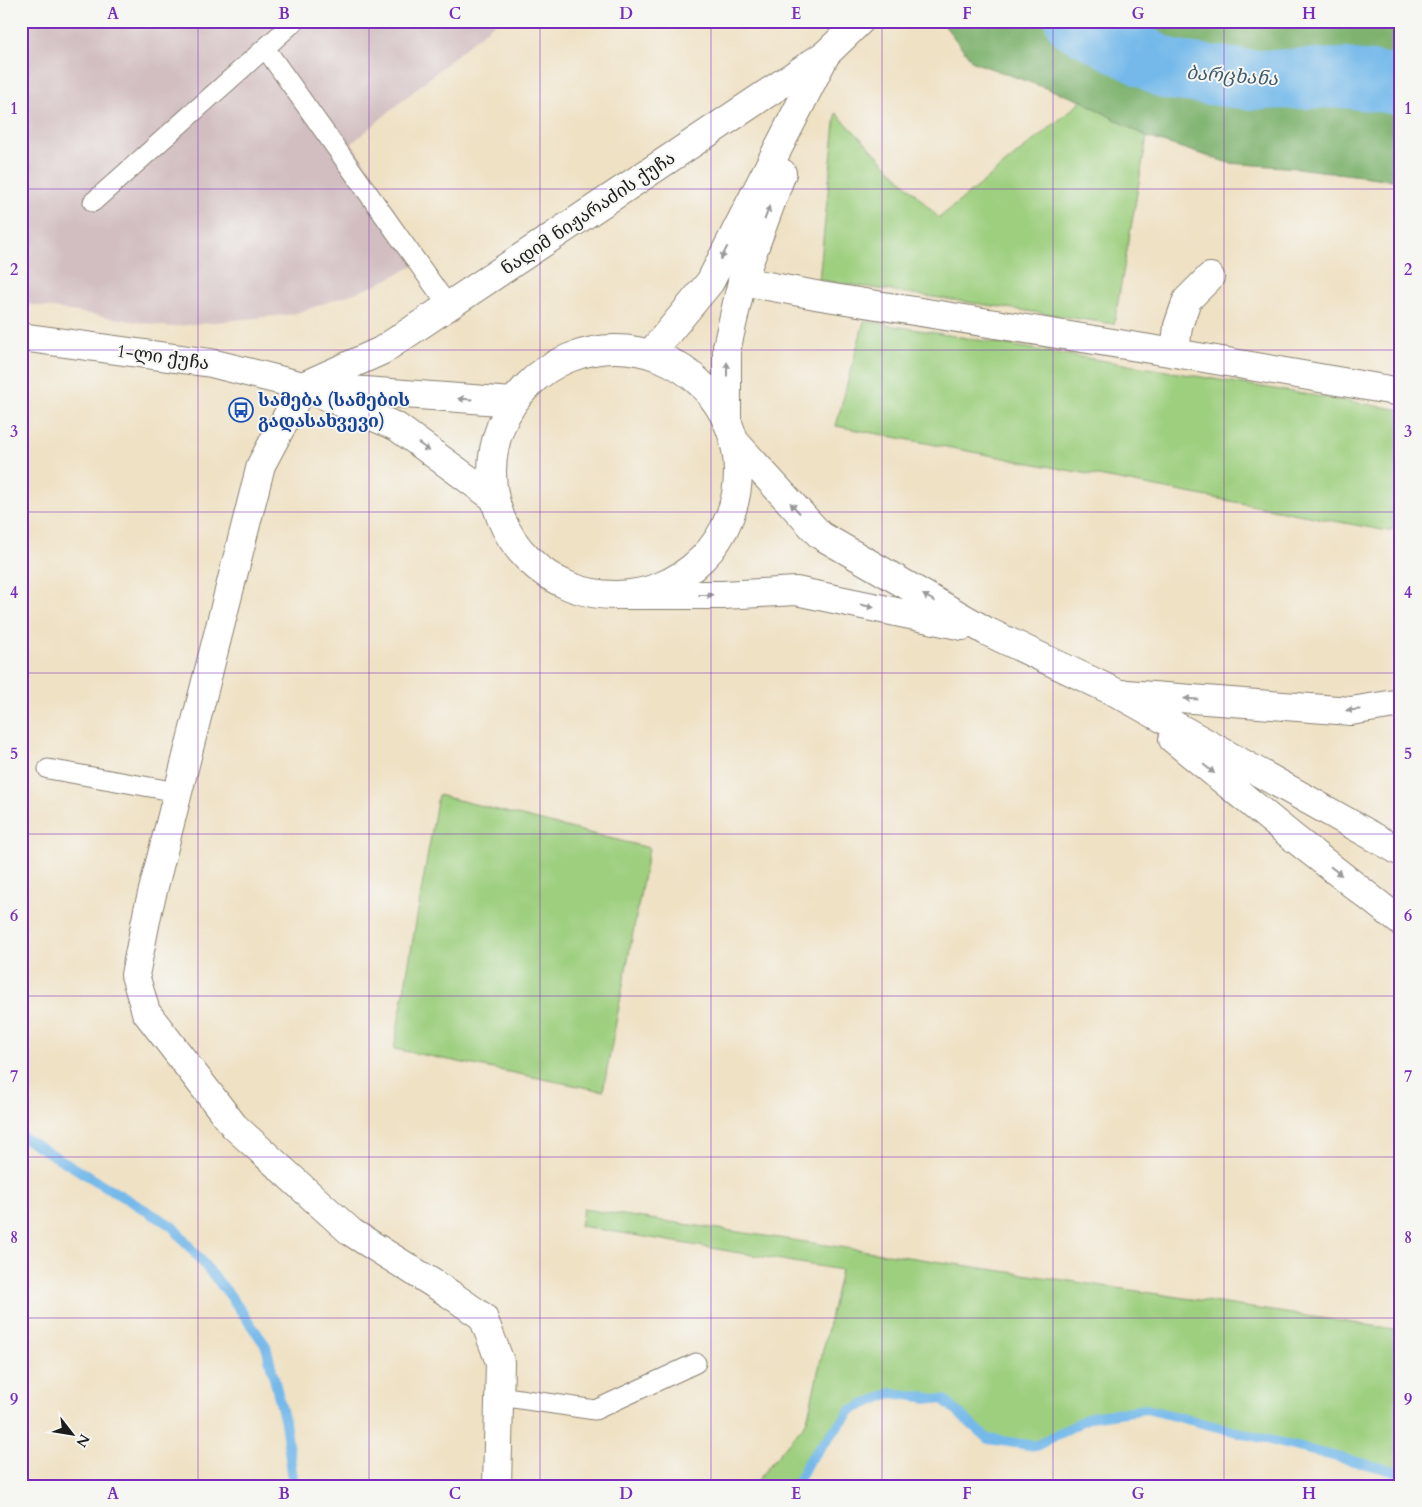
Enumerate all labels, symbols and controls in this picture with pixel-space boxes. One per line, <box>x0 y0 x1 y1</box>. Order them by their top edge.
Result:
text: A <box>107 3 119 25</box>
text: B <box>278 3 290 25</box>
text: C <box>449 3 461 25</box>
text: D <box>619 3 633 25</box>
text: E <box>791 3 801 25</box>
text: F <box>962 3 972 25</box>
text: G <box>1131 3 1145 25</box>
text: H <box>1302 3 1316 25</box>
water label: ბარცხანა <box>1185 60 1279 92</box>
text: 1 <box>10 98 18 120</box>
text: 1 <box>1404 98 1412 120</box>
street label: ნადიმ ნიჟარაძის ქუჩა <box>496 146 680 281</box>
one-way arrow <box>763 205 771 220</box>
one-way arrow <box>720 246 728 261</box>
text: 2 <box>10 259 18 281</box>
text: 2 <box>1404 259 1412 281</box>
street label: 1-ლი ქუჩა <box>115 339 211 376</box>
one-way arrow <box>723 361 731 377</box>
place label: სამება (სამების გადასახვევი) <box>258 388 410 434</box>
one-way arrow <box>457 394 473 402</box>
bus stop icon: სამება (სამების გადასახვევი) <box>228 397 254 423</box>
text: 3 <box>10 421 18 443</box>
text: 3 <box>1404 421 1412 443</box>
one-way arrow <box>418 441 431 451</box>
one-way arrow <box>790 501 801 514</box>
text: 4 <box>10 582 18 604</box>
text: 4 <box>1404 582 1412 604</box>
one-way arrow <box>699 591 715 599</box>
one-way arrow <box>923 593 936 602</box>
one-way arrow <box>860 602 875 610</box>
one-way arrow <box>1182 694 1198 702</box>
one-way arrow <box>1344 706 1360 714</box>
text: 5 <box>10 743 18 765</box>
text: 5 <box>1404 743 1412 765</box>
one-way arrow <box>1202 763 1215 774</box>
one-way arrow <box>1329 866 1343 876</box>
text: 6 <box>10 905 18 927</box>
text: 6 <box>1404 905 1412 927</box>
text: 7 <box>10 1066 18 1088</box>
text: 7 <box>1404 1066 1412 1088</box>
text: 8 <box>10 1227 18 1249</box>
text: 8 <box>1404 1227 1412 1249</box>
text: 9 <box>10 1389 18 1411</box>
text: 9 <box>1404 1389 1412 1411</box>
north arrow <box>48 1410 98 1460</box>
text: N <box>71 1430 94 1451</box>
text: A <box>107 1483 119 1505</box>
text: B <box>278 1483 290 1505</box>
text: C <box>449 1483 461 1505</box>
text: D <box>619 1483 633 1505</box>
text: E <box>791 1483 801 1505</box>
text: F <box>962 1483 972 1505</box>
text: G <box>1131 1483 1145 1505</box>
text: H <box>1302 1483 1316 1505</box>

